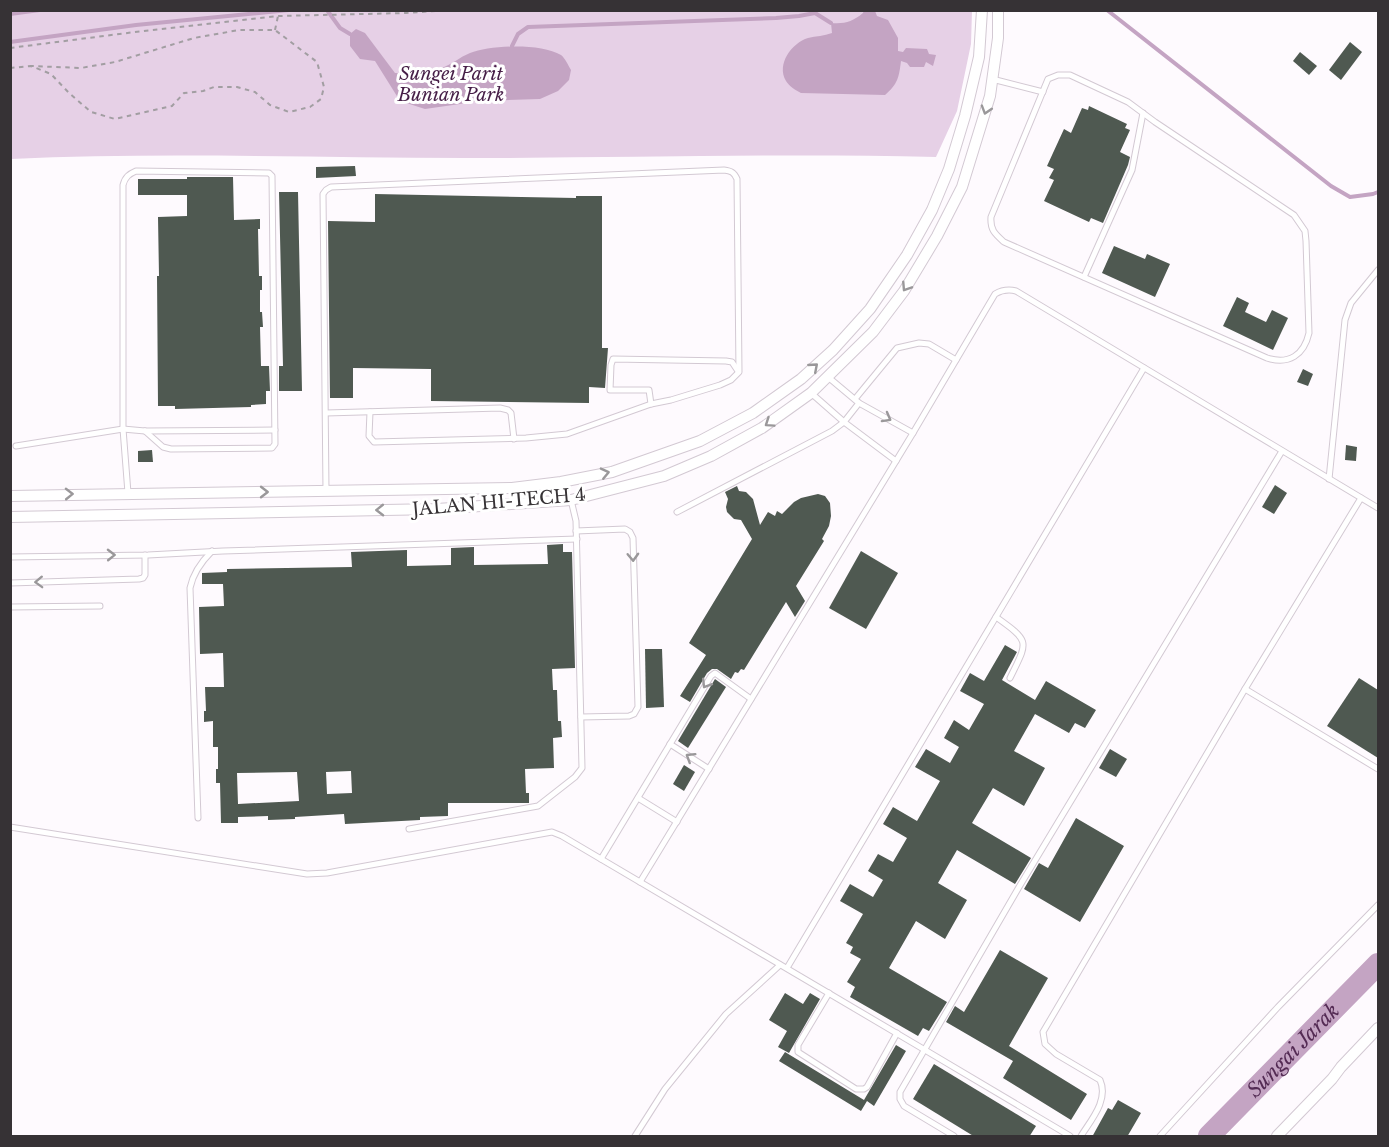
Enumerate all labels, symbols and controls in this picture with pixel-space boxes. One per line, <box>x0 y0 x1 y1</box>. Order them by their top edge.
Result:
park label: Sungei Parit Bunian Park <box>397 63 504 106</box>
one-way arrow <box>981 104 993 115</box>
one-way arrow <box>902 281 914 291</box>
one-way arrow <box>807 363 818 374</box>
one-way arrow <box>881 411 891 422</box>
one-way arrow <box>764 416 775 427</box>
one-way arrow <box>599 467 609 480</box>
street label: JALAN HI-TECH 4 <box>409 483 587 521</box>
one-way arrow <box>259 485 268 498</box>
one-way arrow <box>64 488 73 500</box>
one-way arrow <box>376 504 385 516</box>
one-way arrow <box>106 549 115 562</box>
one-way arrow <box>627 552 640 561</box>
one-way arrow <box>34 576 43 588</box>
one-way arrow <box>702 678 714 688</box>
one-way arrow <box>685 753 696 764</box>
water label: Sungai Jarak <box>1242 999 1344 1102</box>

